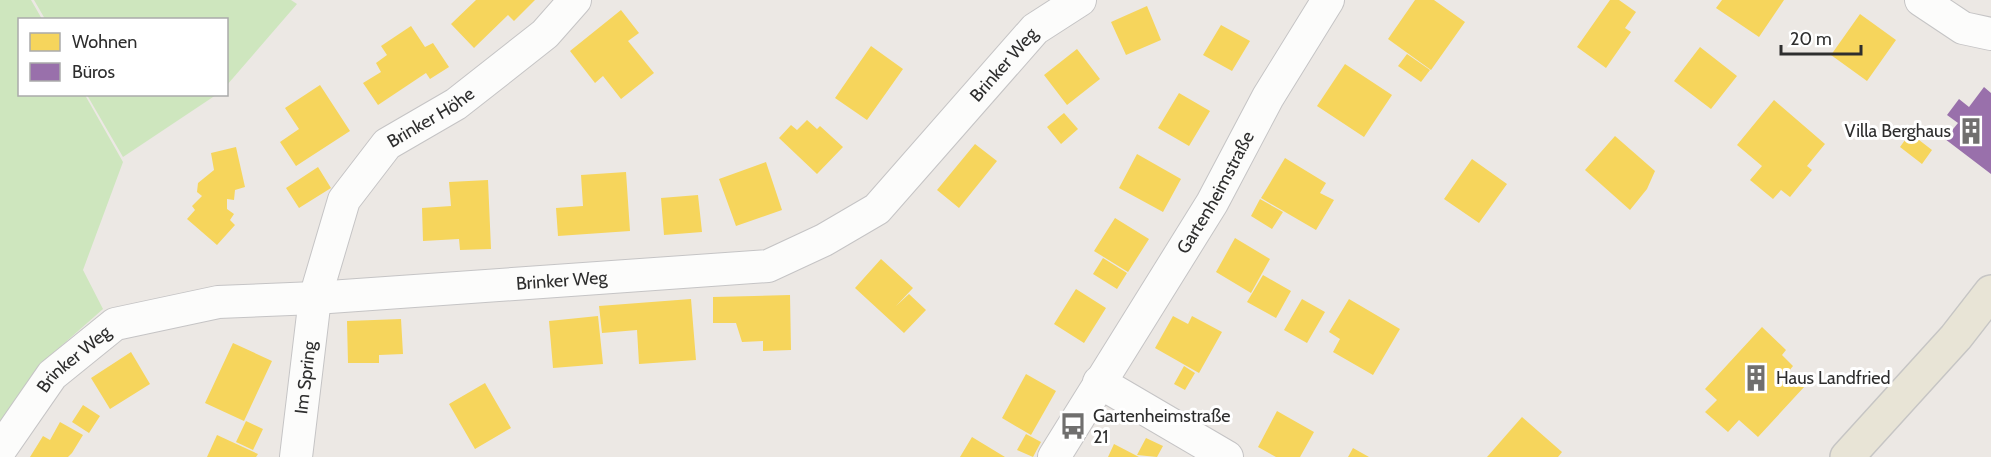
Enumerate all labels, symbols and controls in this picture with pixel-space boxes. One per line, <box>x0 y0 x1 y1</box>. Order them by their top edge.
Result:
legend <box>18 18 228 96</box>
scale bar <box>1781 18 1860 56</box>
street label: Brinker Weg <box>965 22 1043 106</box>
text: 20 m <box>1790 28 1832 50</box>
text: Wohnen <box>72 31 137 53</box>
text: Büros <box>72 61 115 83</box>
street label: Brinker Höhe <box>383 83 479 153</box>
building icon: Villa Berghaus <box>1956 116 1986 146</box>
place label: Villa Berghaus <box>1844 120 1951 142</box>
street label: Gartenheimstraße <box>1172 127 1259 258</box>
street label: Brinker Weg <box>515 266 609 295</box>
street label: Brinker Weg <box>32 320 116 397</box>
street label: Im Spring <box>290 339 321 415</box>
building icon: Haus Landfried <box>1741 363 1771 393</box>
place label: Haus Landfried <box>1776 367 1890 389</box>
place label: Gartenheimstraße 21 <box>1093 405 1231 448</box>
bus stop icon: Gartenheimstraße 21 <box>1058 411 1088 441</box>

